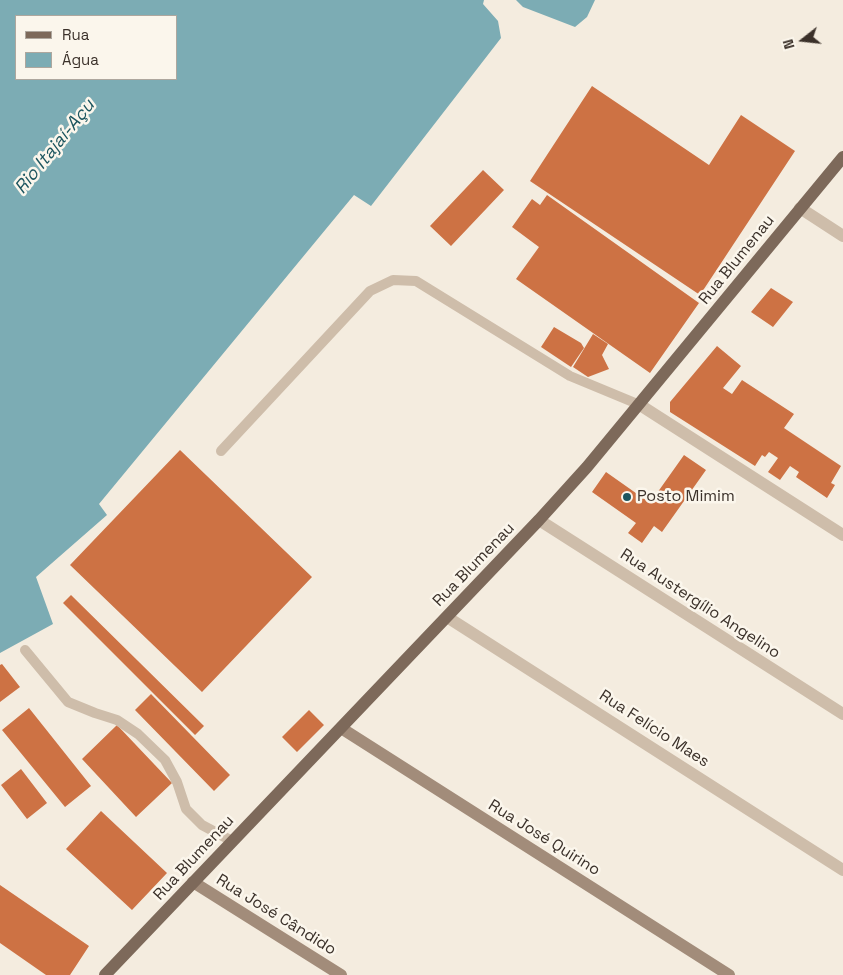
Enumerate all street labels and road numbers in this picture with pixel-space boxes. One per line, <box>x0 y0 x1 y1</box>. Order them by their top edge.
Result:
street label: Rua Blumenau <box>695 211 779 309</box>
street label: Rua Blumenau <box>429 519 519 611</box>
street label: Rua Austergílio Angelino <box>616 545 784 663</box>
street label: Rua Felício Maes <box>595 686 713 772</box>
street label: Rua José Quirino <box>485 796 603 880</box>
street label: Rua Blumenau <box>150 811 238 905</box>
street label: Rua José Cândido <box>212 870 340 960</box>

